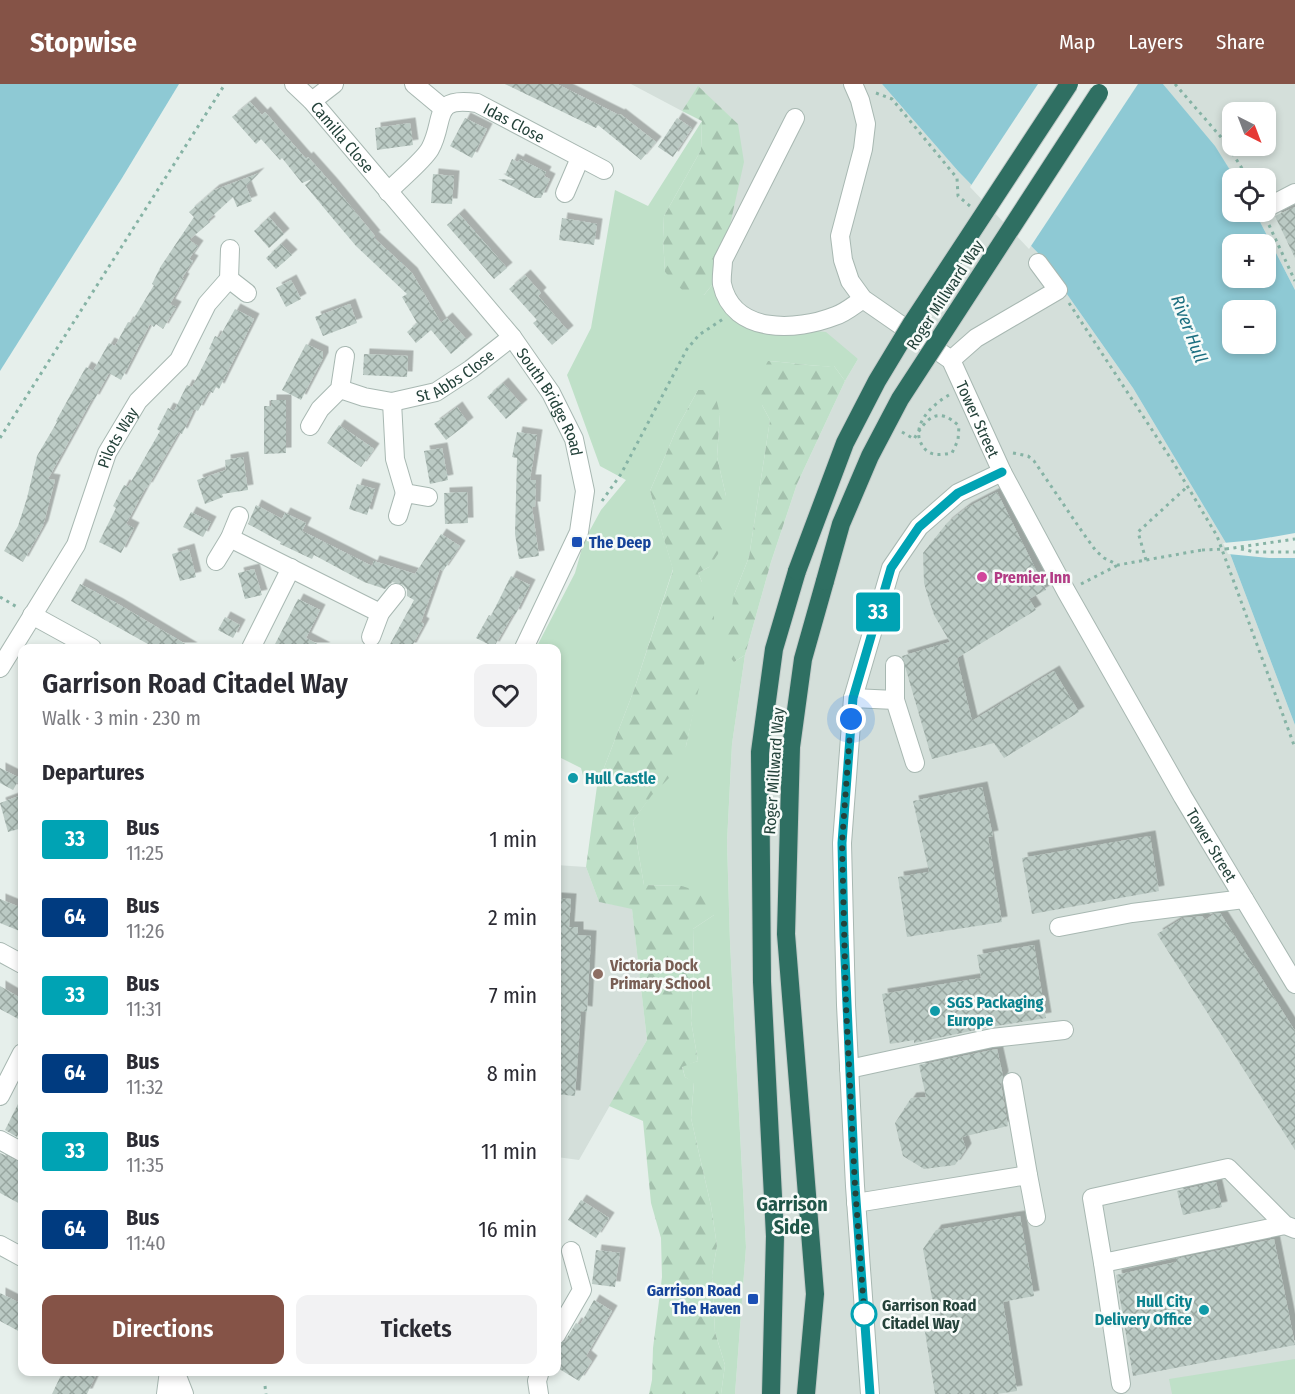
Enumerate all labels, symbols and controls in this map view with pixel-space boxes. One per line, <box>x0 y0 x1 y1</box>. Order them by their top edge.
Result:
text: Stopwise <box>30 26 137 59</box>
text: Map <box>1059 29 1095 55</box>
text: Layers <box>1128 29 1183 55</box>
text: Share <box>1216 29 1265 55</box>
street label: Camilla Close <box>307 98 378 177</box>
street label: Idas Close <box>480 99 548 147</box>
north arrow <box>1222 102 1276 156</box>
map controls <box>1222 102 1276 354</box>
button: locate <box>1222 168 1276 222</box>
button: + <box>1222 234 1276 288</box>
street label: Roger Millward Way <box>902 236 988 353</box>
water label: River Hull <box>1166 292 1212 366</box>
button: − <box>1222 300 1276 354</box>
street label: South Bridge Road <box>513 344 587 457</box>
street label: St Abbs Close <box>414 345 498 406</box>
street label: Tower Street <box>952 378 1004 461</box>
street label: Pilots Way <box>93 403 142 470</box>
place label: The Deep <box>589 533 651 552</box>
marker: The Deep <box>570 535 584 549</box>
place label: Premier Inn <box>994 568 1071 587</box>
marker: Premier Inn <box>975 570 989 584</box>
line badge: 33 <box>851 592 905 632</box>
text: 33 <box>868 599 888 625</box>
button: heart <box>474 664 537 727</box>
text: Garrison Road Citadel Way <box>42 667 348 700</box>
your location <box>836 704 866 734</box>
text: Walk · 3 min · 230 m <box>42 706 201 730</box>
street label: Roger Millward Way <box>760 706 788 835</box>
text: Departures <box>42 759 144 786</box>
place label: Hull Castle <box>585 769 656 788</box>
marker: Hull Castle <box>566 771 580 785</box>
street label: Tower Street <box>1183 805 1241 886</box>
text: Bus <box>126 814 159 841</box>
text: 33 <box>65 826 85 852</box>
text: 1 min <box>489 826 537 853</box>
text: 11:25 <box>126 841 164 865</box>
text: Bus <box>126 892 159 919</box>
text: 64 <box>64 904 86 930</box>
text: 2 min <box>488 904 537 931</box>
text: 11:26 <box>126 919 164 943</box>
place label: Victoria Dock Primary School <box>609 956 711 993</box>
marker: Victoria Dock Primary School <box>591 967 605 981</box>
text: Bus <box>126 970 159 997</box>
text: 33 <box>65 982 85 1008</box>
text: 7 min <box>489 982 537 1009</box>
place label: SGS Packaging Europe <box>947 993 1043 1030</box>
text: 11:31 <box>126 997 162 1021</box>
marker: SGS Packaging Europe <box>928 1004 942 1018</box>
text: Bus <box>126 1048 159 1075</box>
text: 64 <box>64 1060 86 1086</box>
text: 8 min <box>487 1060 537 1087</box>
text: 11:32 <box>126 1075 163 1099</box>
text: Bus <box>126 1126 159 1153</box>
text: 33 <box>65 1138 85 1164</box>
text: 11 min <box>481 1138 537 1165</box>
text: 11:35 <box>126 1153 164 1177</box>
district label: Garrison Side <box>756 1192 828 1239</box>
text: Bus <box>126 1204 159 1231</box>
text: 64 <box>64 1216 86 1242</box>
text: 16 min <box>478 1216 537 1243</box>
text: 11:40 <box>126 1231 166 1255</box>
place label: Garrison Road The Haven <box>647 1281 741 1318</box>
marker: Garrison Road The Haven <box>746 1292 760 1306</box>
place label: Hull City Delivery Office <box>1095 1292 1192 1329</box>
button: Directions <box>42 1295 284 1364</box>
button: Tickets <box>296 1295 537 1364</box>
place label: Garrison Road Citadel Way <box>882 1296 976 1333</box>
marker: Garrison Road Citadel Way <box>851 1301 877 1327</box>
marker: Hull City Delivery Office <box>1197 1303 1211 1317</box>

